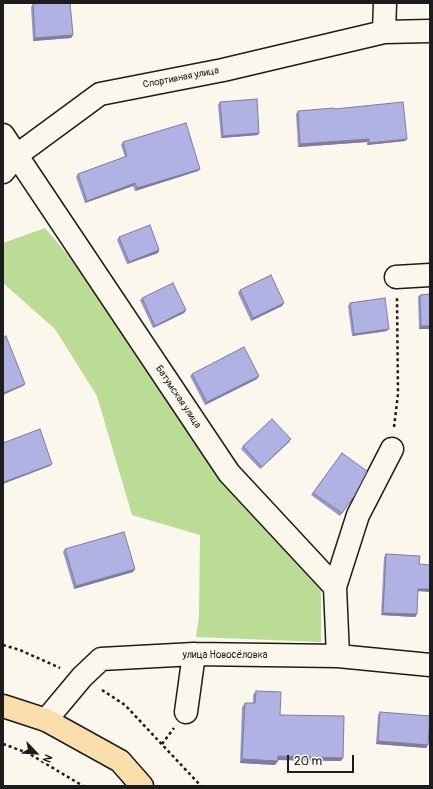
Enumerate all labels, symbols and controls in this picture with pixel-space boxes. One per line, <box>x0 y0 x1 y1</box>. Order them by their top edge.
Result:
street label: Спортивная улица <box>142 65 220 91</box>
street label: Батумская улица <box>153 363 203 431</box>
street label: улица Новосёловка <box>183 649 267 661</box>
north arrow <box>16 733 56 773</box>
scale bar <box>289 747 356 773</box>
text: N <box>40 752 55 764</box>
text: 20 m <box>294 754 322 769</box>

